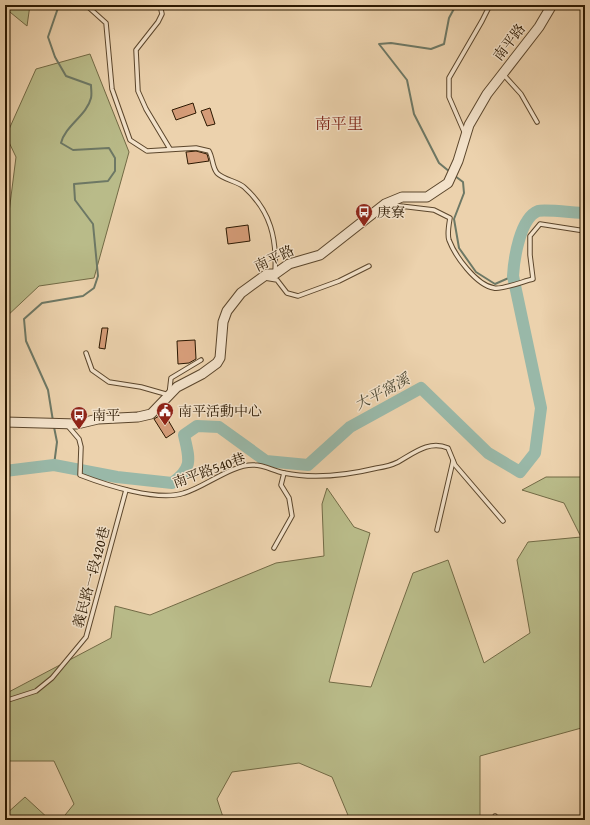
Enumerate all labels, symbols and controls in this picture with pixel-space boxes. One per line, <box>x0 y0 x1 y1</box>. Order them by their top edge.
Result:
street label: 南平路 <box>488 19 530 65</box>
district label: 南平里 <box>315 111 363 135</box>
bus stop icon: 庚寮 <box>354 202 374 227</box>
place label: 庚寮 <box>377 202 405 222</box>
street label: 南平路 <box>251 240 297 276</box>
water label: 大平窩溪 <box>350 367 415 415</box>
public building icon: 南平活動中心 <box>155 401 175 426</box>
place label: 南平活動中心 <box>178 401 262 421</box>
bus stop icon: 南平 <box>69 405 89 430</box>
place label: 南平 <box>92 405 120 425</box>
street label: 南平路540巷 <box>170 448 248 492</box>
street label: 義民路一段420巷 <box>68 524 114 630</box>

